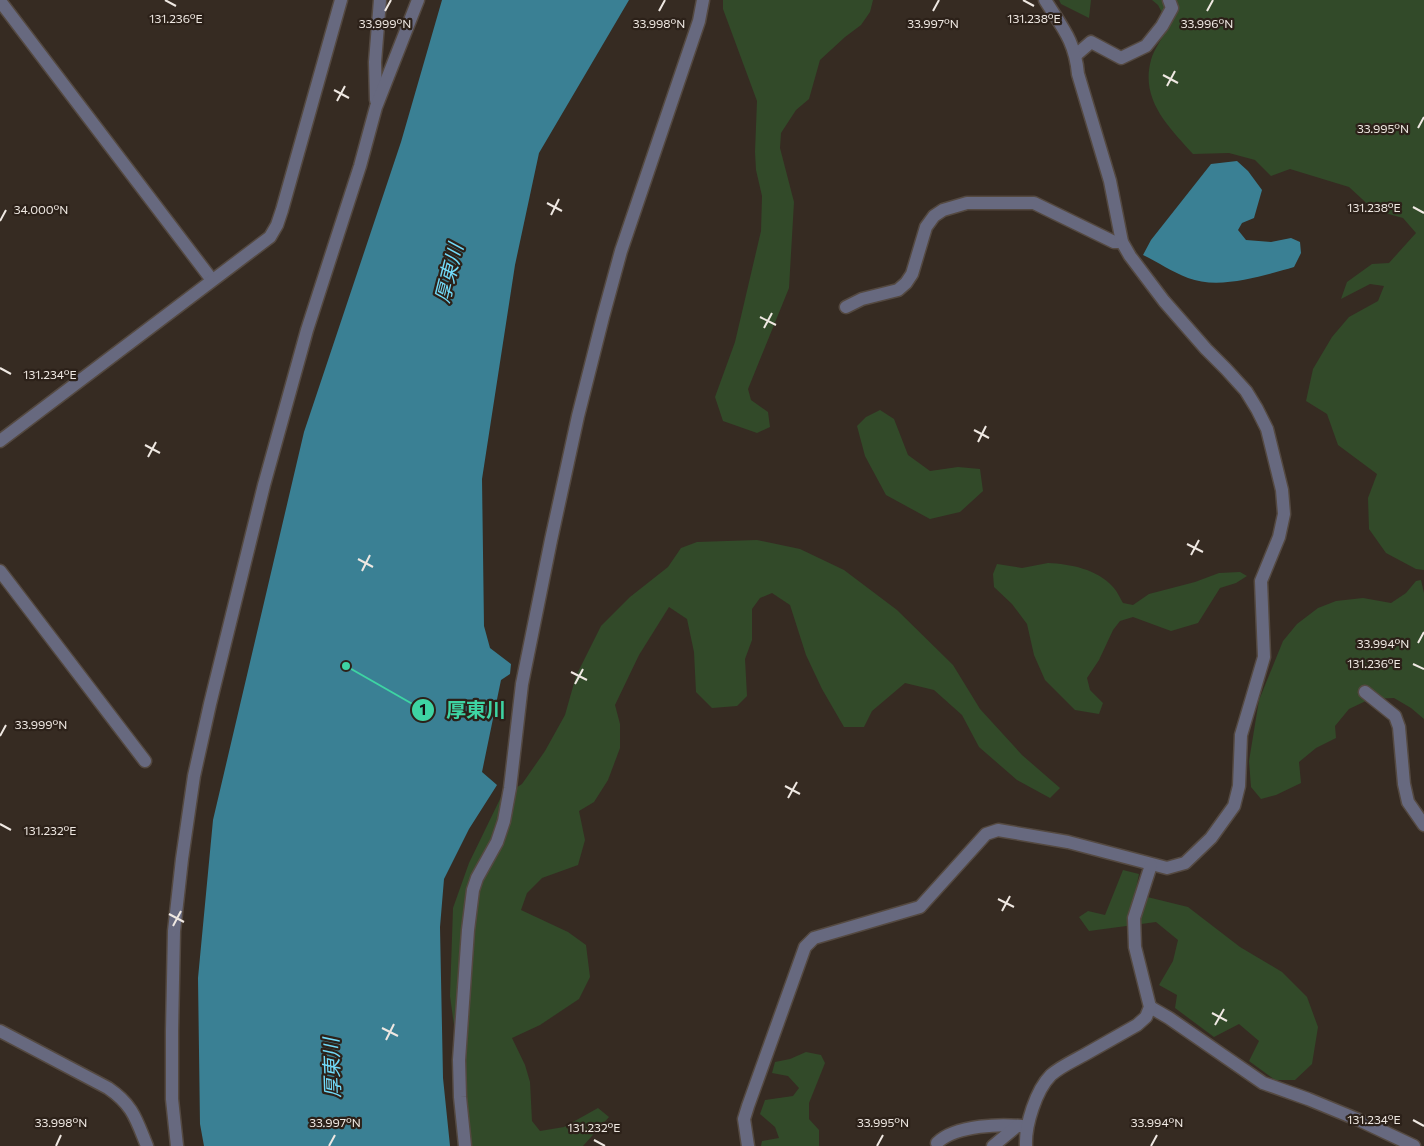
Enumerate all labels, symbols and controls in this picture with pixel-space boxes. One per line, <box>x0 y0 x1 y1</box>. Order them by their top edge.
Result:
text: 131.236°E <box>149 11 203 25</box>
text: 131.238°E <box>1007 11 1061 25</box>
text: 33.999°N <box>359 16 411 30</box>
text: 33.998°N <box>633 16 685 30</box>
text: 33.997°N <box>907 16 959 30</box>
text: 33.996°N <box>1181 16 1233 30</box>
text: 33.995°N <box>1357 121 1409 135</box>
text: 131.238°E <box>1347 200 1401 214</box>
text: 34.000°N <box>14 202 68 216</box>
water label: 厚東川 <box>429 239 467 305</box>
text: 131.234°E <box>23 367 77 381</box>
text: 33.994°N <box>1357 636 1409 650</box>
text: 131.236°E <box>1347 656 1401 670</box>
callout: 厚東川 <box>411 692 516 727</box>
text: 厚東川 <box>446 697 506 721</box>
text: 1 <box>420 700 426 718</box>
text: 33.999°N <box>15 717 67 731</box>
text: 131.232°E <box>24 823 76 837</box>
water label: 厚東川 <box>318 1036 344 1098</box>
text: 131.234°E <box>1347 1112 1401 1126</box>
text: 33.998°N <box>35 1115 87 1129</box>
text: 33.997°N <box>309 1115 361 1129</box>
text: 33.995°N <box>857 1115 909 1129</box>
text: 33.994°N <box>1131 1115 1183 1129</box>
text: 131.232°E <box>568 1120 620 1134</box>

